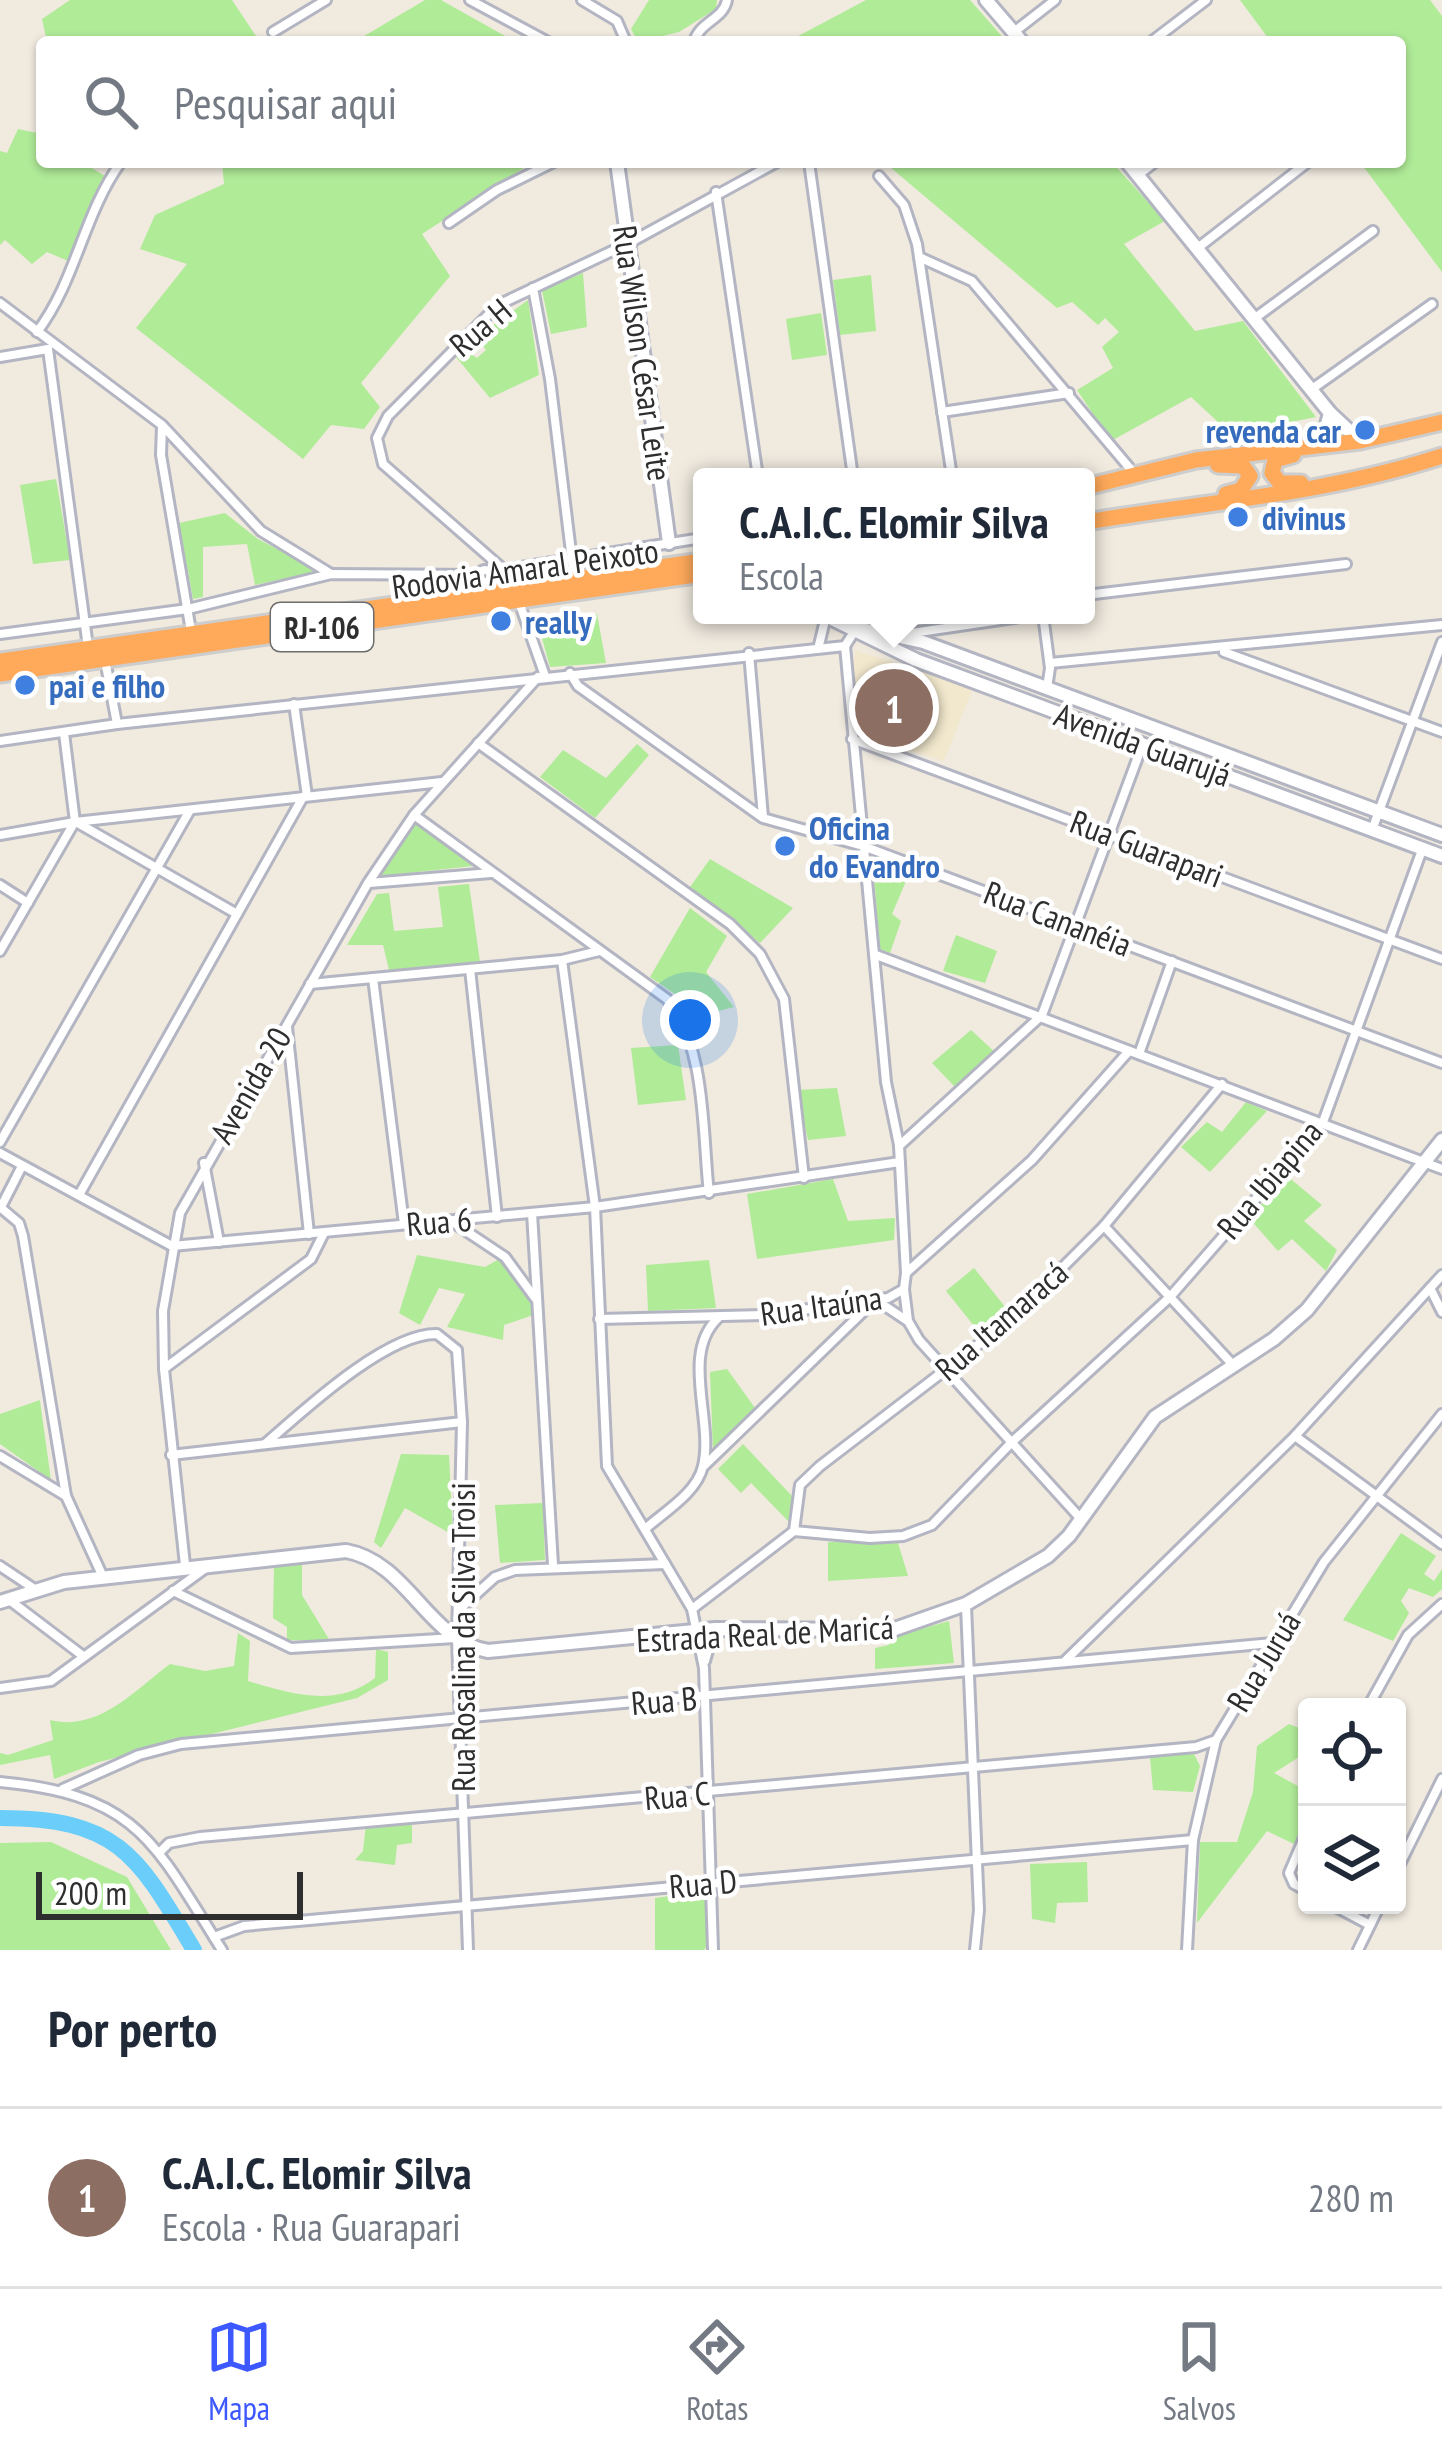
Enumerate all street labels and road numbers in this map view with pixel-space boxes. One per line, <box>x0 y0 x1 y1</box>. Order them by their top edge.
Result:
street label: Rua Wilson César Leite <box>604 223 682 483</box>
street label: Rua H <box>440 289 520 365</box>
street label: Rodovia Amaral Peixoto <box>389 528 661 608</box>
road number: RJ-106 <box>271 603 373 651</box>
street label: Avenida Guarujá <box>1049 692 1237 796</box>
street label: Rua Guarapari <box>1065 799 1229 897</box>
street label: Rua Cananéia <box>978 870 1138 966</box>
street label: Avenida 20 <box>200 1019 300 1151</box>
street label: Rua Ibiapina <box>1207 1111 1331 1247</box>
street label: Rua 6 <box>405 1197 473 1245</box>
street label: Rua Itamaracá <box>926 1251 1076 1389</box>
street label: Rua Itaúna <box>757 1275 885 1335</box>
street label: Rua Rosalina da Silva Troisi <box>441 1482 484 1792</box>
street label: Rua Juruá <box>1216 1603 1310 1719</box>
street label: Estrada Real de Maricá <box>635 1605 895 1661</box>
street label: Rua B <box>629 1676 699 1724</box>
street label: Rua C <box>643 1771 711 1819</box>
street label: Rua D <box>667 1859 739 1907</box>

